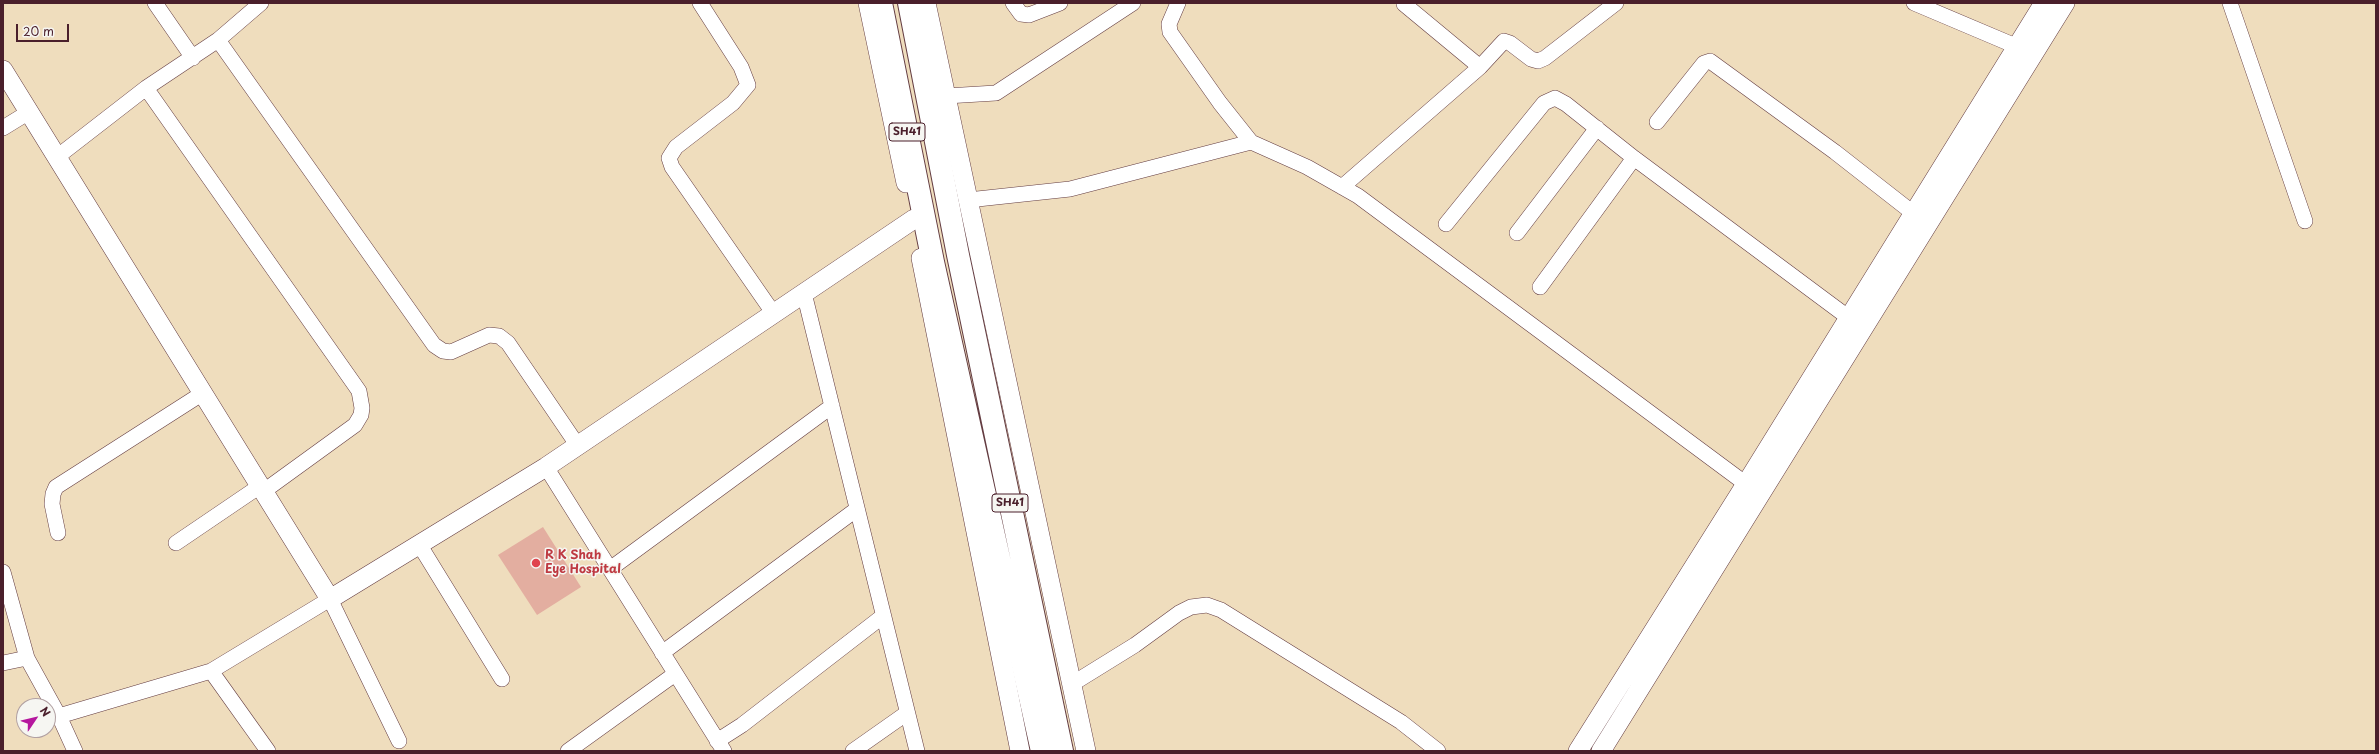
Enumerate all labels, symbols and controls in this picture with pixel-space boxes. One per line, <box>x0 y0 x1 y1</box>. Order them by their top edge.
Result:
scale bar <box>18 16 71 42</box>
text: 20 m <box>23 22 54 40</box>
road number: SH41 <box>889 123 925 141</box>
road number: SH41 <box>992 494 1028 512</box>
place label: R K Shah Eye Hospital <box>545 549 621 577</box>
marker: R K Shah Eye Hospital <box>530 557 542 569</box>
north arrow <box>16 698 56 738</box>
text: N <box>36 703 55 720</box>

